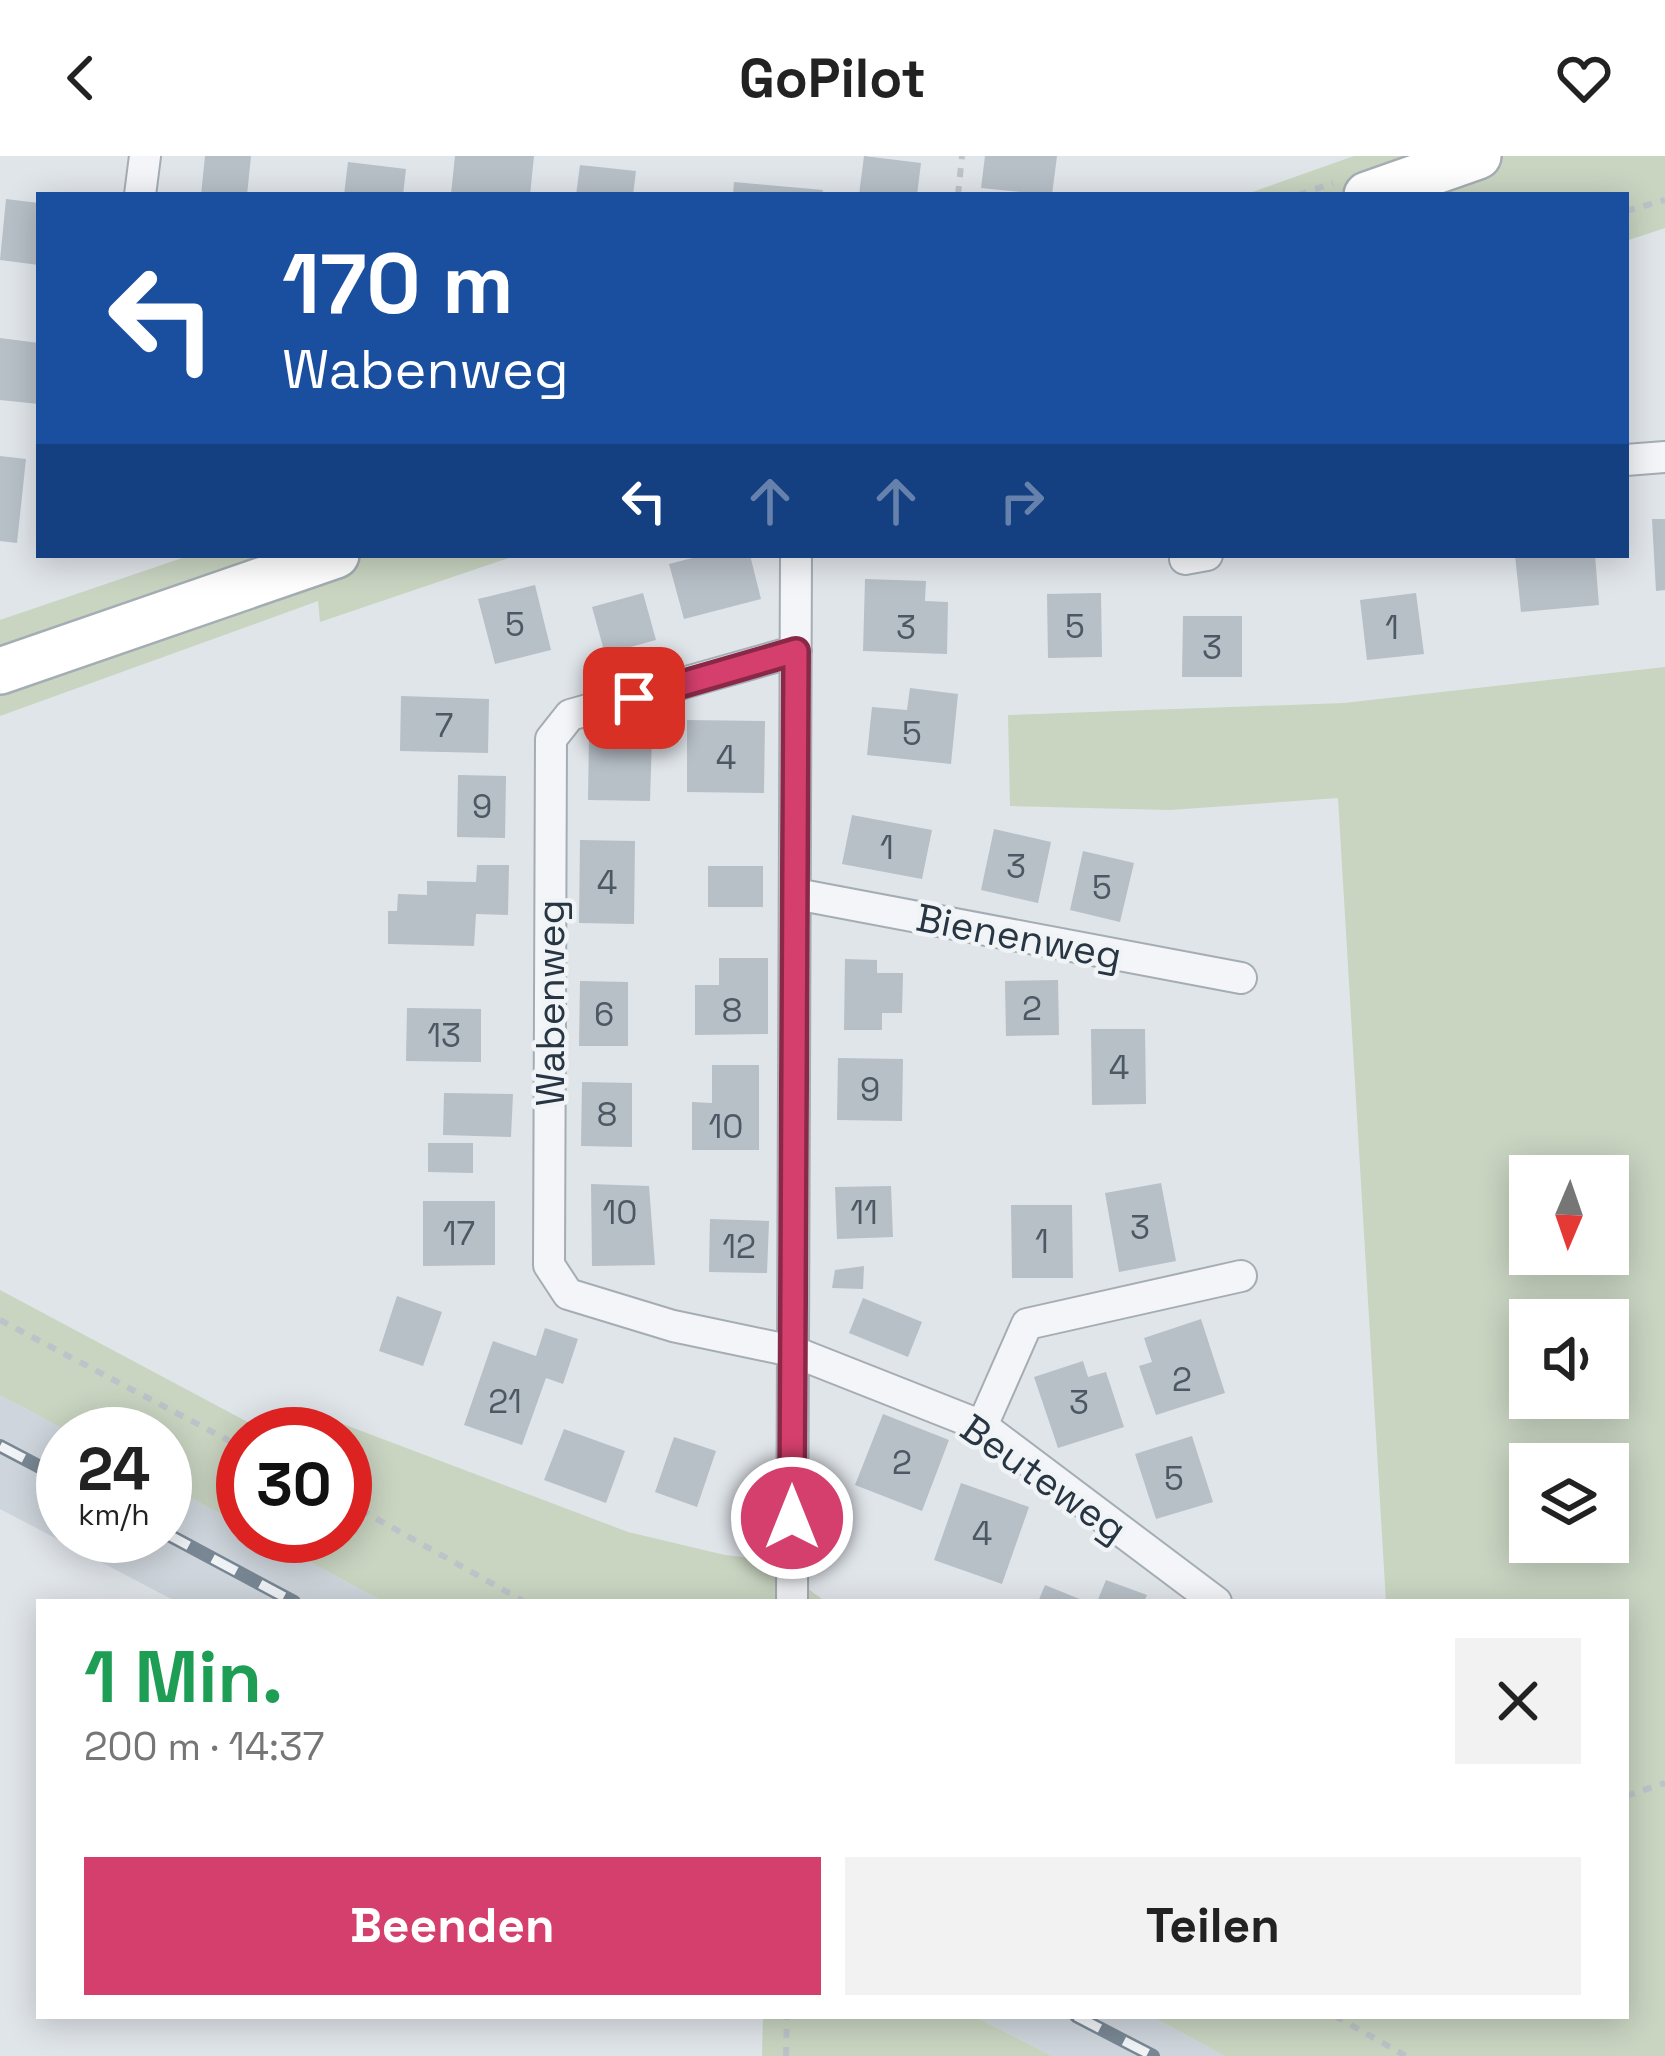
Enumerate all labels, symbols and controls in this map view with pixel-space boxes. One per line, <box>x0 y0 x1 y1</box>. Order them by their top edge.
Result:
text: GoPilot <box>739 44 926 113</box>
icon: back <box>48 45 114 111</box>
icon: heart <box>1551 45 1617 111</box>
text: 170 m <box>282 230 514 338</box>
icon: left <box>84 240 240 396</box>
text: Wabenweg <box>282 335 569 404</box>
icon: left <box>611 468 677 534</box>
icon: ahead <box>737 468 803 534</box>
icon: ahead <box>863 468 929 534</box>
icon: right <box>989 468 1055 534</box>
house number: 5 <box>505 604 525 646</box>
house number: 5 <box>1065 606 1085 648</box>
house number: 3 <box>896 607 916 649</box>
house number: 1 <box>1385 607 1399 649</box>
house number: 3 <box>1202 627 1222 669</box>
pin <box>583 647 685 749</box>
icon: arrive <box>601 665 667 731</box>
house number: 7 <box>435 705 453 747</box>
house number: 5 <box>902 713 922 755</box>
house number: 4 <box>716 737 736 779</box>
house number: 9 <box>472 786 492 828</box>
house number: 1 <box>880 827 894 869</box>
house number: 3 <box>1006 846 1026 888</box>
house number: 4 <box>597 862 617 904</box>
house number: 5 <box>1092 867 1112 909</box>
street label: Bienenweg <box>912 893 1126 980</box>
street label: Wabenweg <box>526 899 575 1107</box>
house number: 2 <box>1022 988 1042 1030</box>
house number: 8 <box>722 990 742 1032</box>
house number: 6 <box>594 994 614 1036</box>
house number: 13 <box>427 1015 461 1057</box>
house number: 4 <box>1109 1047 1129 1089</box>
house number: 9 <box>860 1069 880 1111</box>
house number: 8 <box>597 1094 617 1136</box>
house number: 10 <box>709 1106 743 1148</box>
north arrow <box>1509 1155 1629 1275</box>
map controls <box>1509 1155 1629 1563</box>
house number: 10 <box>603 1192 637 1234</box>
house number: 11 <box>850 1192 878 1234</box>
house number: 3 <box>1130 1207 1150 1249</box>
house number: 17 <box>443 1213 475 1255</box>
house number: 1 <box>1035 1221 1049 1263</box>
house number: 12 <box>722 1226 756 1268</box>
button: sound <box>1509 1299 1629 1419</box>
house number: 2 <box>1172 1359 1192 1401</box>
house number: 21 <box>488 1381 522 1423</box>
house number: 3 <box>1069 1382 1089 1424</box>
street label: Beuteweg <box>951 1403 1136 1553</box>
speed limit sign: 30 <box>216 1407 372 1563</box>
text: 24 <box>78 1431 150 1508</box>
house number: 2 <box>892 1442 912 1484</box>
button: layers <box>1509 1443 1629 1563</box>
position arrow <box>729 1455 855 1581</box>
house number: 5 <box>1164 1458 1184 1500</box>
text: km/h <box>78 1495 150 1534</box>
house number: 4 <box>972 1513 992 1555</box>
text: 1 Min. <box>84 1631 283 1723</box>
button: close <box>1455 1638 1581 1764</box>
text: 200 m · 14:37 <box>84 1722 325 1771</box>
button: Beenden <box>84 1857 821 1995</box>
button: Teilen <box>845 1857 1581 1995</box>

